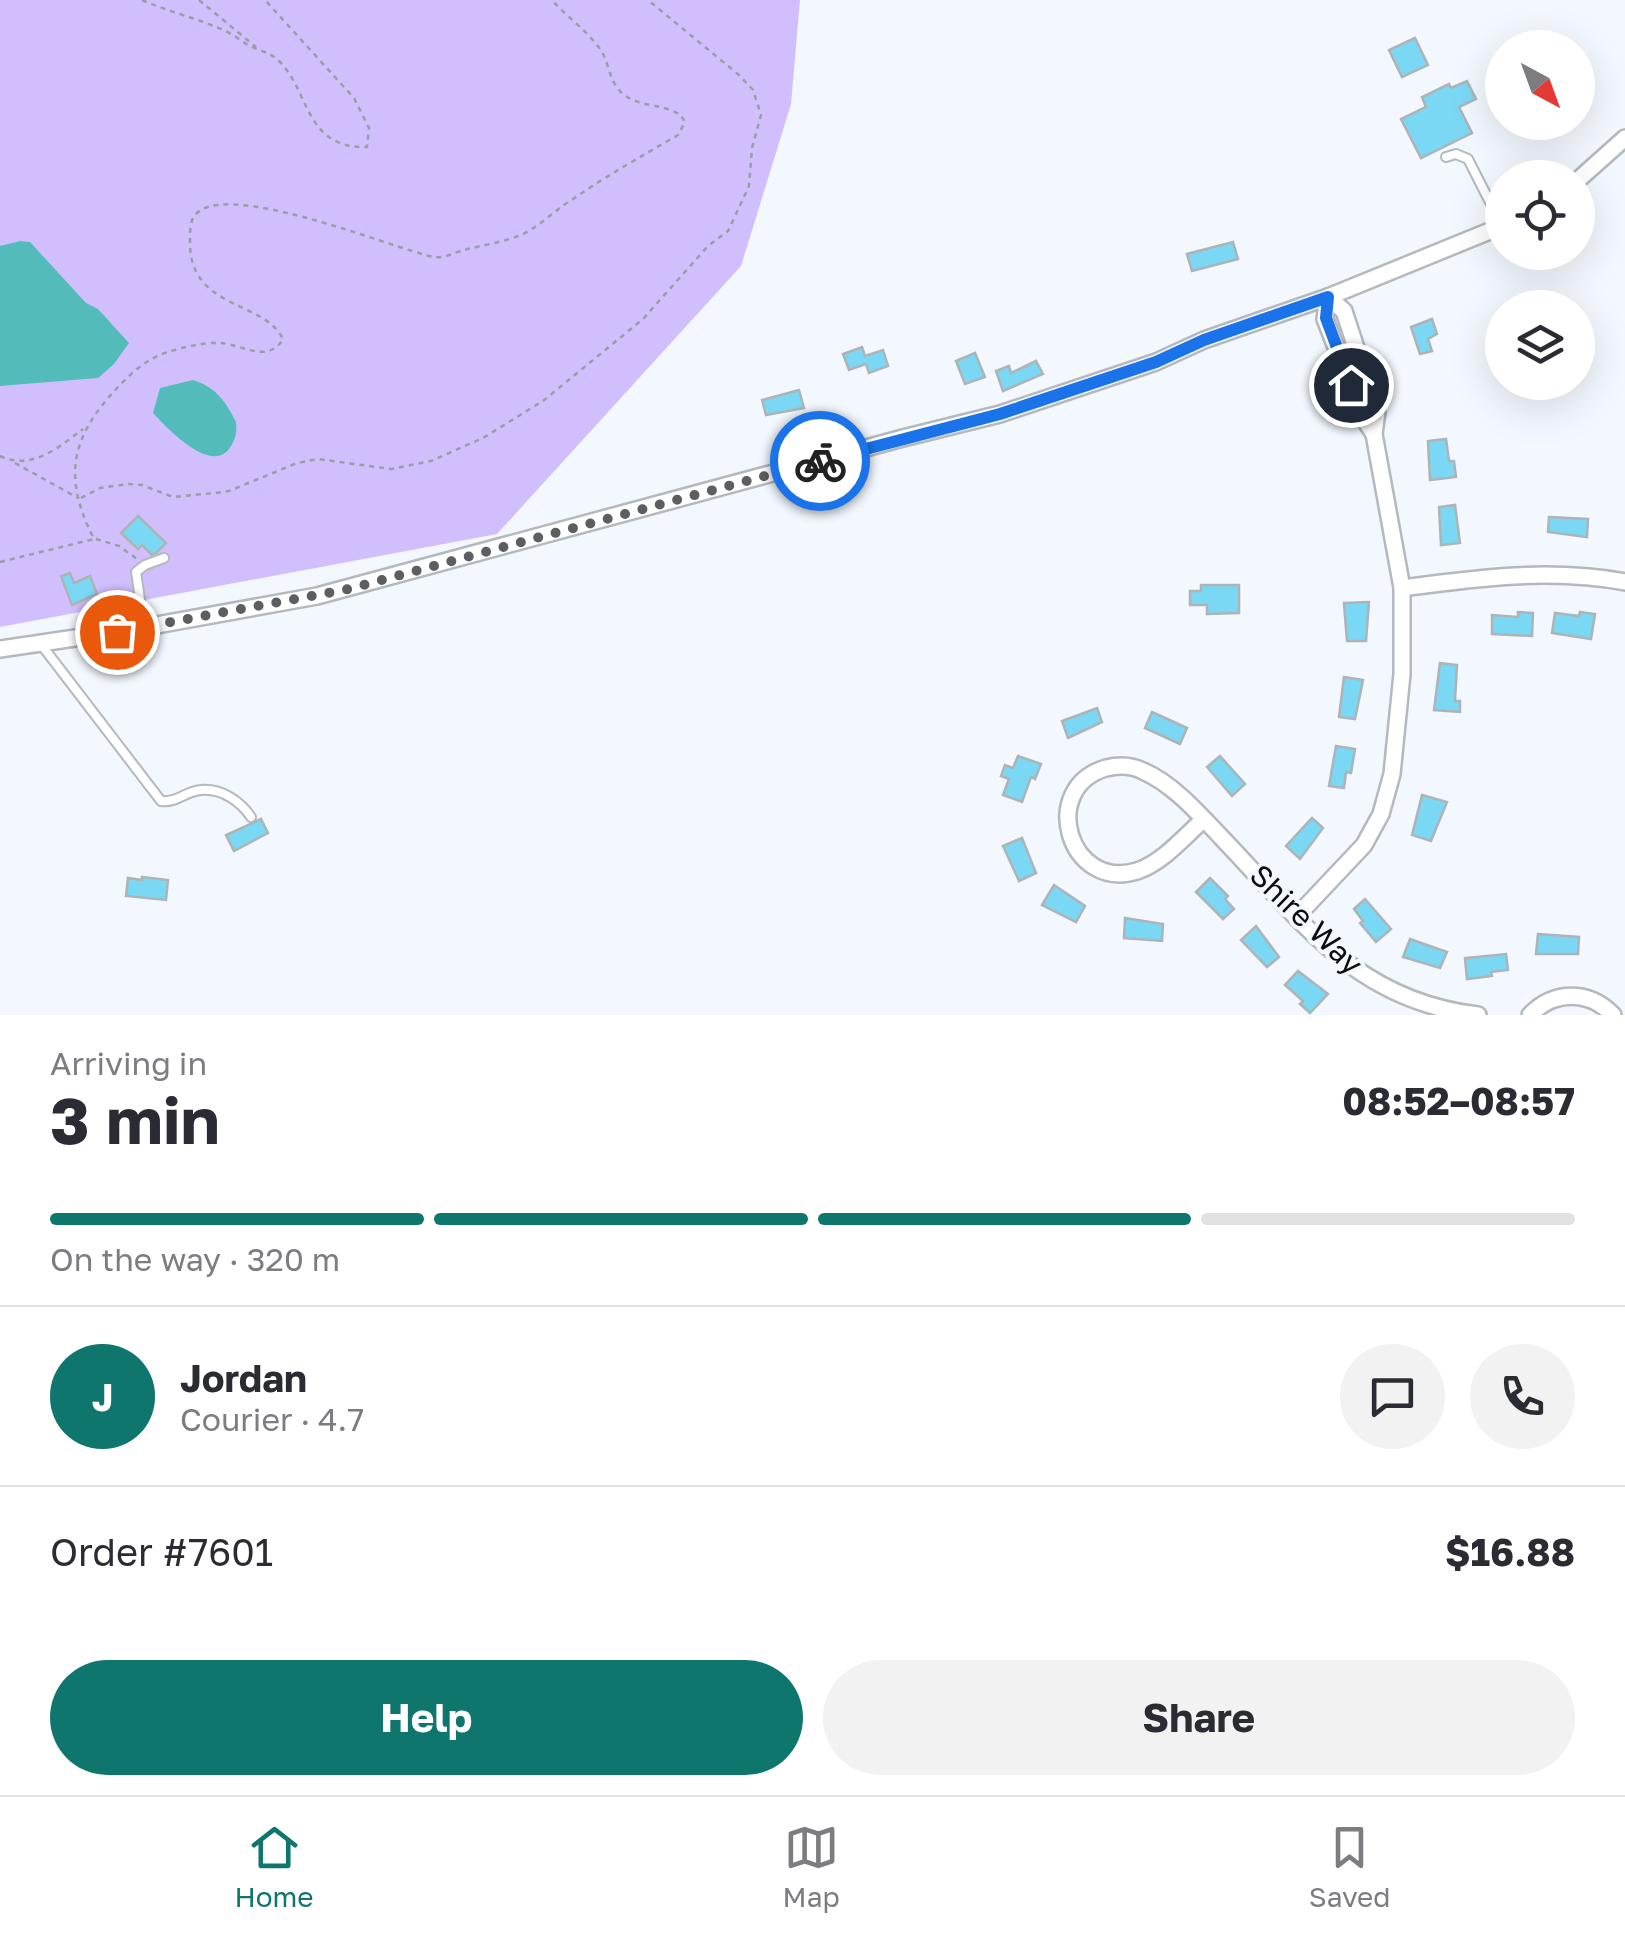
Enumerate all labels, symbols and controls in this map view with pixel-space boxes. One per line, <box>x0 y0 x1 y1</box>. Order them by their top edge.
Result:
north arrow <box>1485 30 1595 140</box>
map controls <box>1485 30 1595 400</box>
button: locate <box>1485 160 1595 270</box>
button: layers <box>1485 290 1595 400</box>
pin <box>1309 343 1394 428</box>
icon: home <box>1324 358 1379 413</box>
courier <box>770 411 870 511</box>
icon: bike <box>793 434 848 489</box>
pin <box>75 590 160 675</box>
icon: bag <box>90 605 145 660</box>
street label: Shire Way <box>1243 857 1371 982</box>
text: Arriving in <box>50 1044 207 1082</box>
text: 08:52–08:57 <box>1342 1078 1575 1123</box>
text: 3 min <box>50 1080 220 1158</box>
text: On the way · 320 m <box>50 1240 340 1278</box>
button: chat <box>1340 1344 1445 1449</box>
button: phone <box>1470 1344 1575 1449</box>
text: Jordan <box>180 1355 307 1400</box>
text: J <box>92 1374 113 1419</box>
text: Courier · 4.7 <box>180 1400 364 1438</box>
text: Order #7601 <box>50 1529 273 1574</box>
text: $16.88 <box>1445 1529 1575 1574</box>
button: Help <box>50 1660 803 1775</box>
button: Share <box>823 1660 1575 1775</box>
tab: Home <box>235 1820 314 1913</box>
tab: Map <box>783 1820 840 1913</box>
tab: Saved <box>1309 1820 1391 1913</box>

